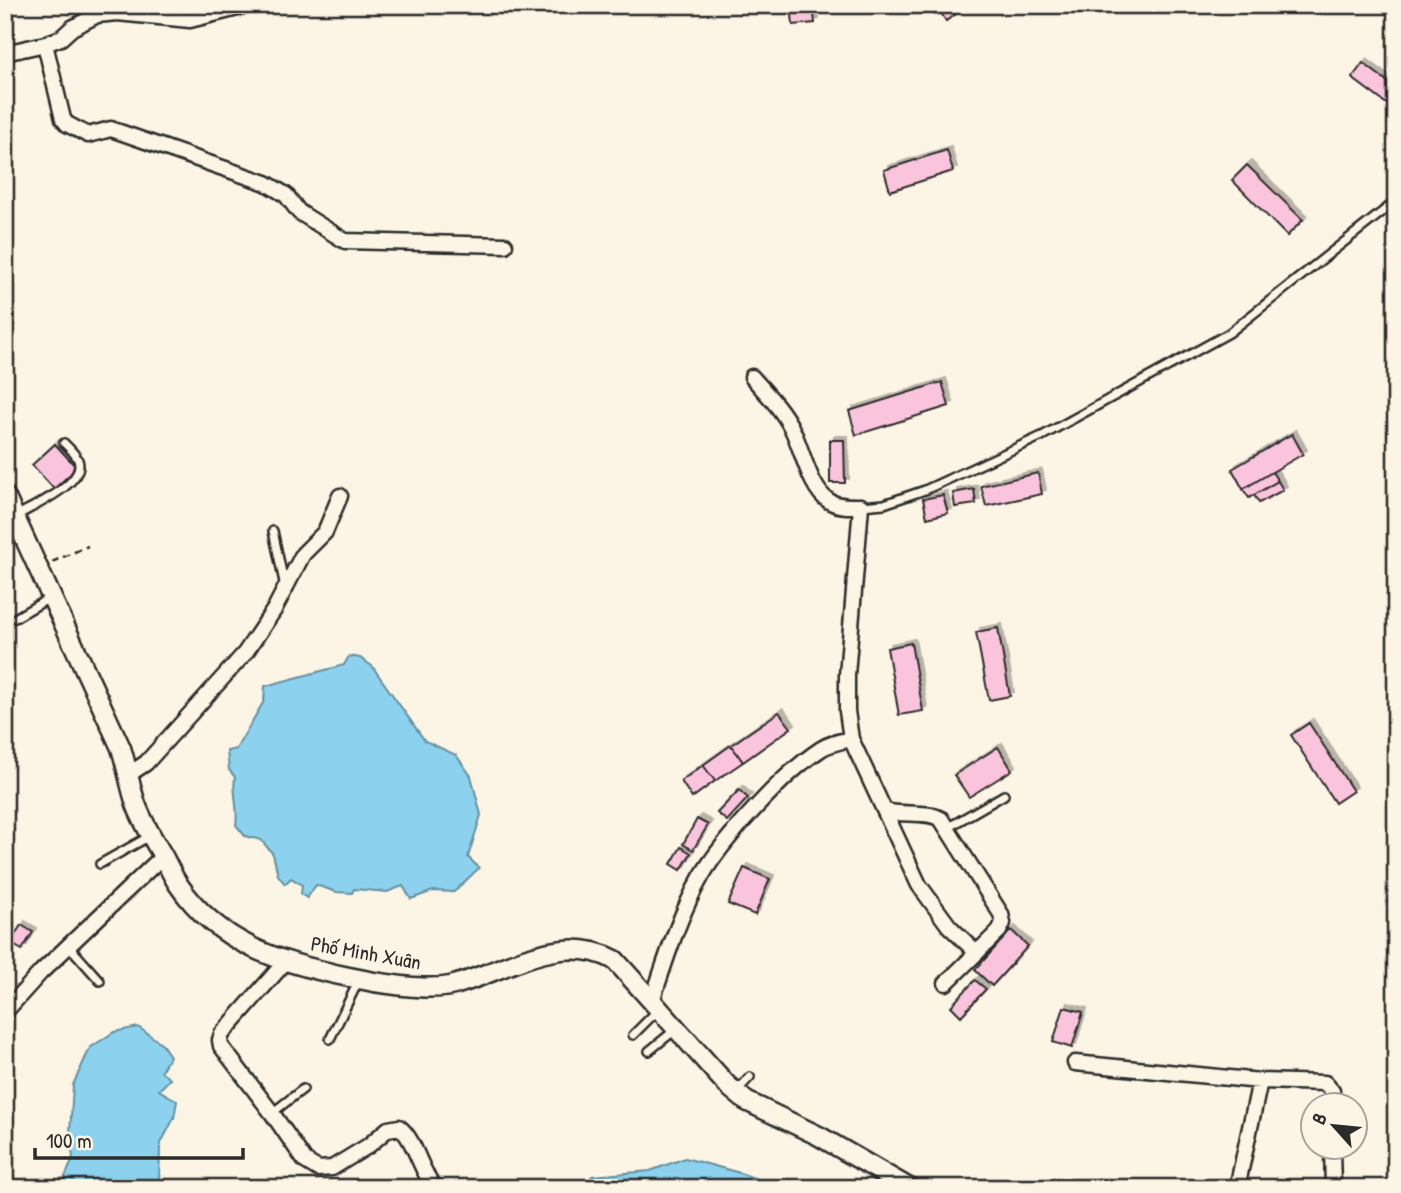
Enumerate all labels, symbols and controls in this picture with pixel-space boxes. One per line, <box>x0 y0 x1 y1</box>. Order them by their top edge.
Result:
street label: Phố Minh Xuân <box>309 929 423 976</box>
north arrow <box>1300 1092 1370 1162</box>
text: B <box>1305 1108 1333 1128</box>
scale bar <box>35 1116 243 1160</box>
text: 100 m <box>46 1126 92 1155</box>

